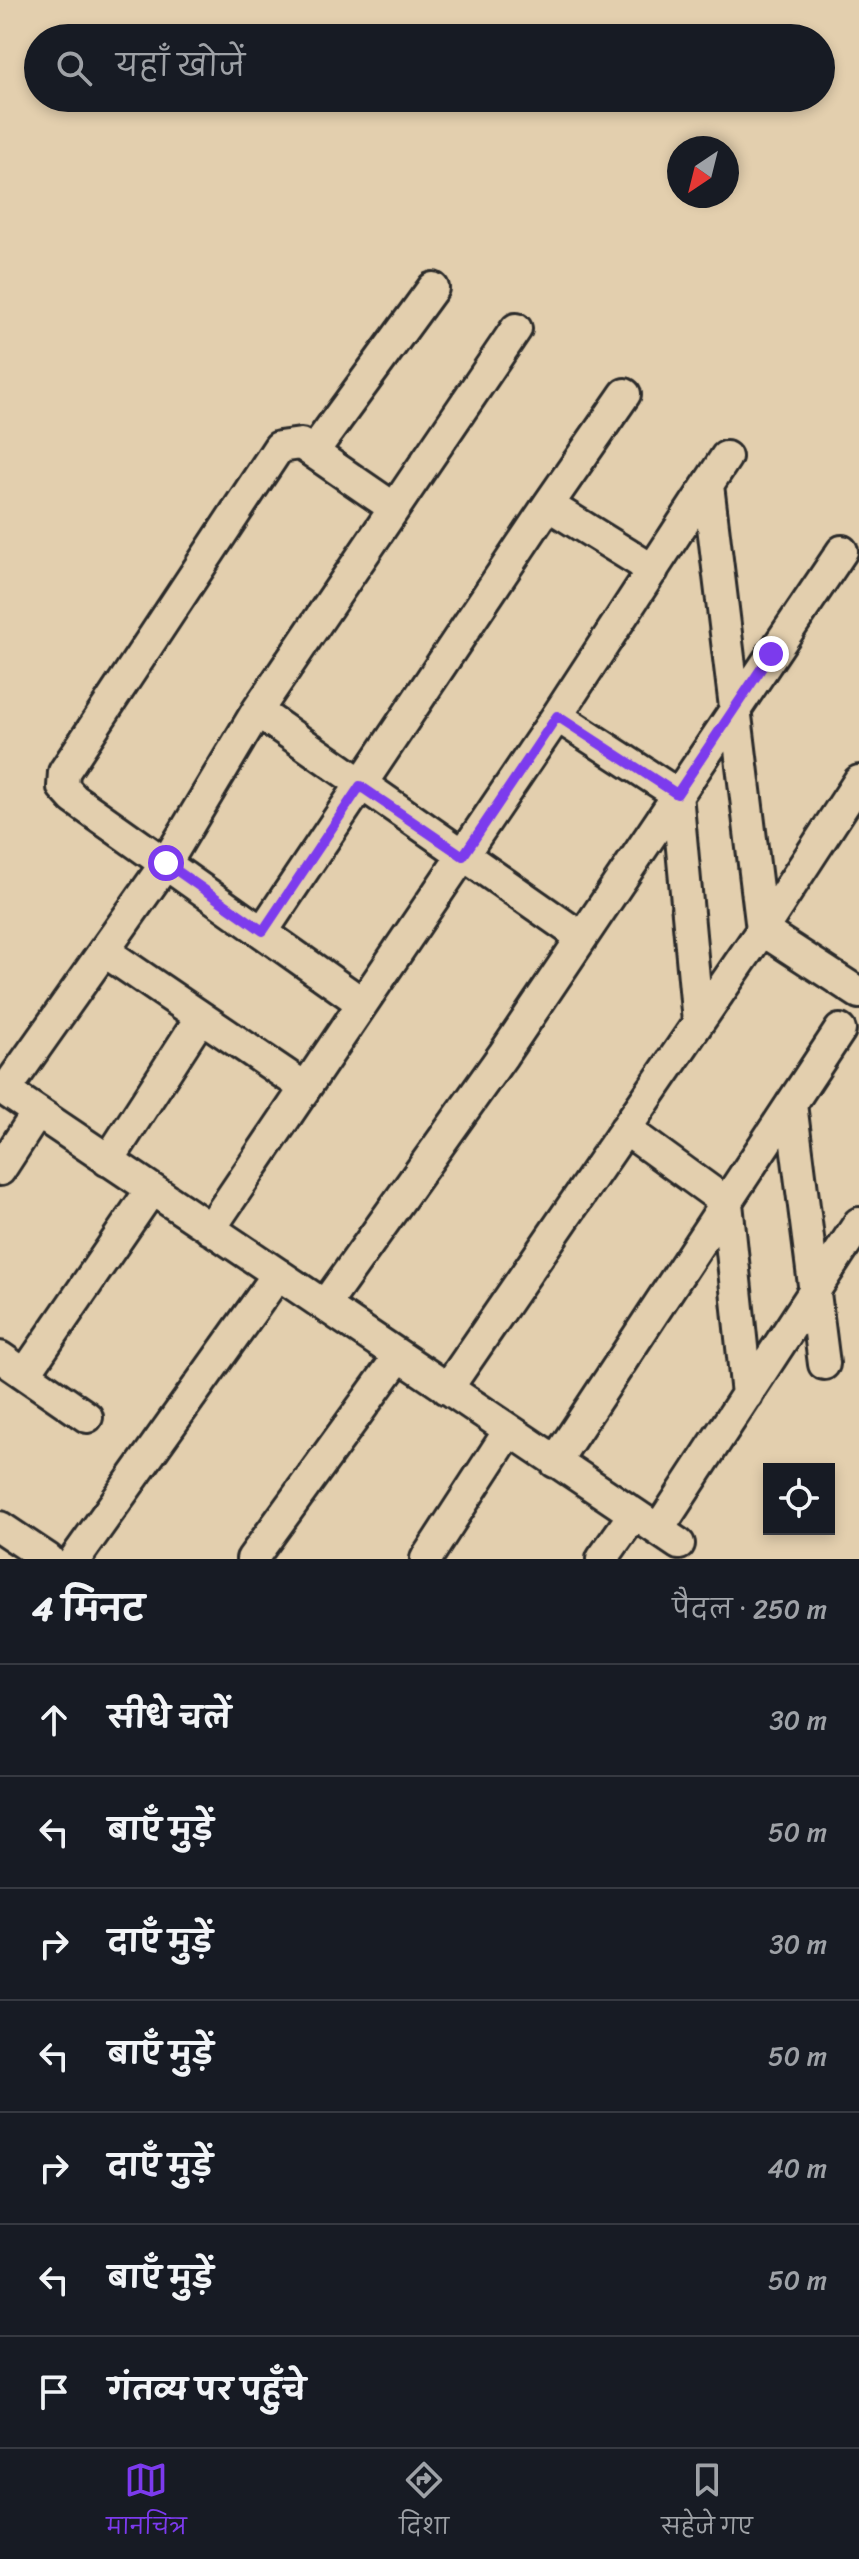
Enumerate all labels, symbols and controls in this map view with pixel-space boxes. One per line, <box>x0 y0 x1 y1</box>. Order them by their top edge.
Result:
search box <box>24 24 835 112</box>
text: यहाँ खोजें <box>116 39 245 93</box>
icon: search <box>52 46 96 90</box>
north arrow <box>667 136 739 208</box>
route end <box>753 636 789 672</box>
route start <box>148 845 184 881</box>
map controls <box>763 1463 835 1535</box>
button: locate <box>763 1463 835 1535</box>
text: 4 मिनट <box>32 1579 145 1639</box>
text: पैदल · 250 m <box>672 1586 827 1632</box>
text: सीधे चलें <box>108 1691 231 1745</box>
text: 30 m <box>770 1697 827 1743</box>
icon: ahead <box>32 1698 76 1742</box>
text: बाएँ मुड़ें <box>108 1803 213 1857</box>
text: 50 m <box>768 1809 827 1855</box>
icon: left <box>32 1810 76 1854</box>
text: दाएँ मुड़ें <box>108 1915 213 1969</box>
text: 30 m <box>770 1921 827 1967</box>
icon: right <box>32 1922 76 1966</box>
text: बाएँ मुड़ें <box>108 2027 213 2081</box>
text: 50 m <box>768 2033 827 2079</box>
icon: left <box>32 2034 76 2078</box>
text: दाएँ मुड़ें <box>108 2139 213 2193</box>
text: 40 m <box>768 2145 827 2191</box>
icon: right <box>32 2146 76 2190</box>
text: बाएँ मुड़ें <box>108 2251 213 2305</box>
text: 50 m <box>768 2257 827 2303</box>
icon: left <box>32 2258 76 2302</box>
text: गंतव्य पर पहुँचे <box>108 2363 306 2417</box>
icon: arrive <box>32 2370 76 2414</box>
tab: मानचित्र <box>106 2458 187 2551</box>
tab: दिशा <box>399 2458 449 2551</box>
tab: सहेजे गए <box>661 2458 753 2551</box>

